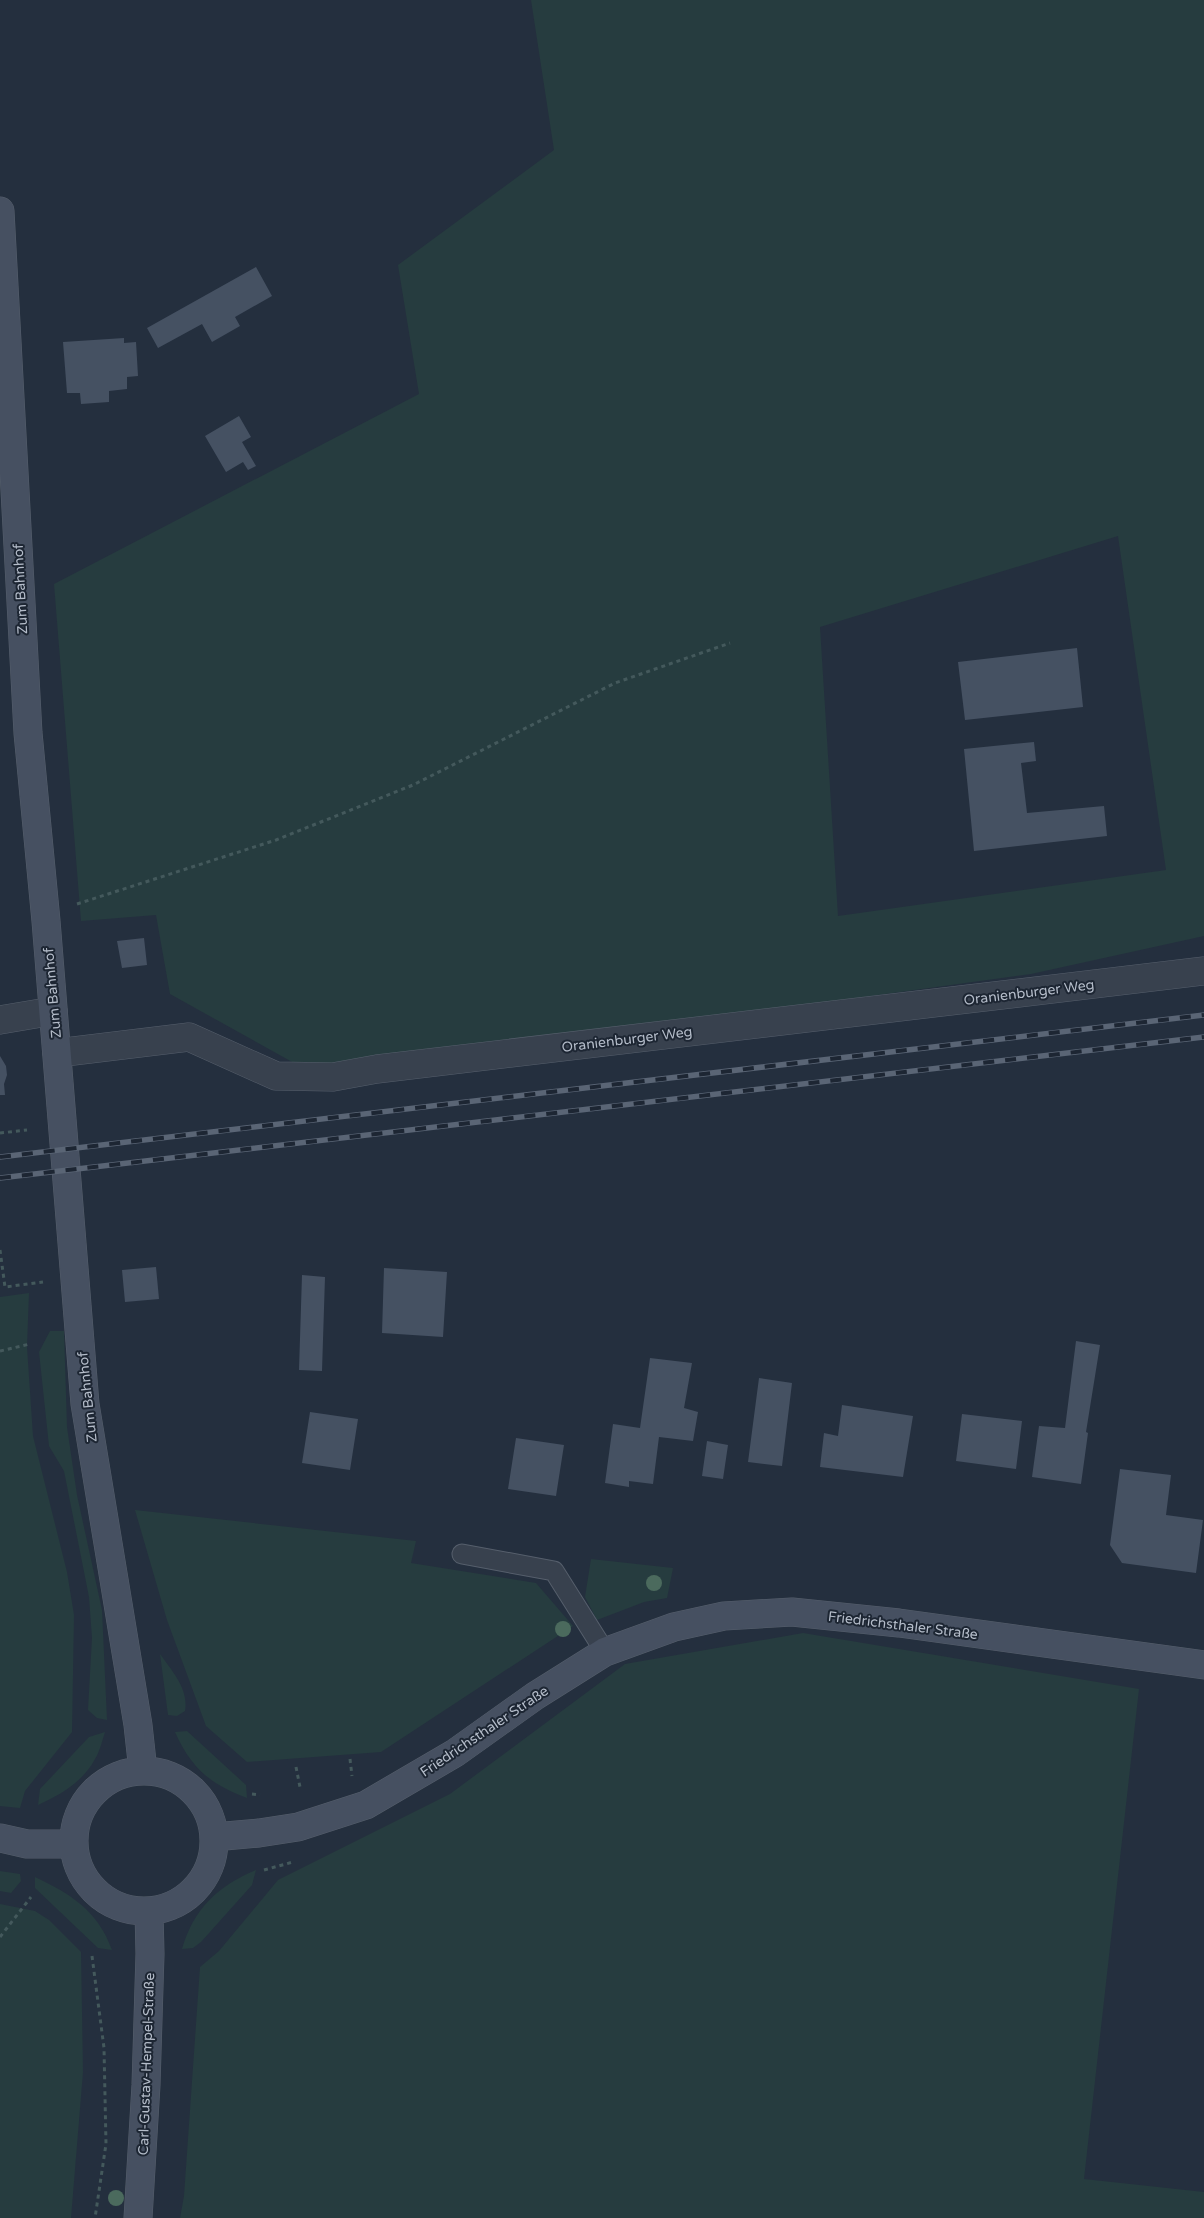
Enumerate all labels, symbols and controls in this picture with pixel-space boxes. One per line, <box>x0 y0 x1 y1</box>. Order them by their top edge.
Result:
street label: Zum Bahnhof <box>10 542 31 635</box>
street label: Zum Bahnhof <box>40 946 65 1039</box>
street label: Oranienburger Weg <box>963 976 1095 1009</box>
street label: Oranienburger Weg <box>561 1023 693 1056</box>
street label: Zum Bahnhof <box>74 1350 101 1443</box>
street label: Friedrichsthaler Straße <box>827 1608 979 1643</box>
street label: Friedrichsthaler Straße <box>417 1682 552 1781</box>
street label: Carl-Gustav-Hempel-Straße <box>135 1972 158 2156</box>

